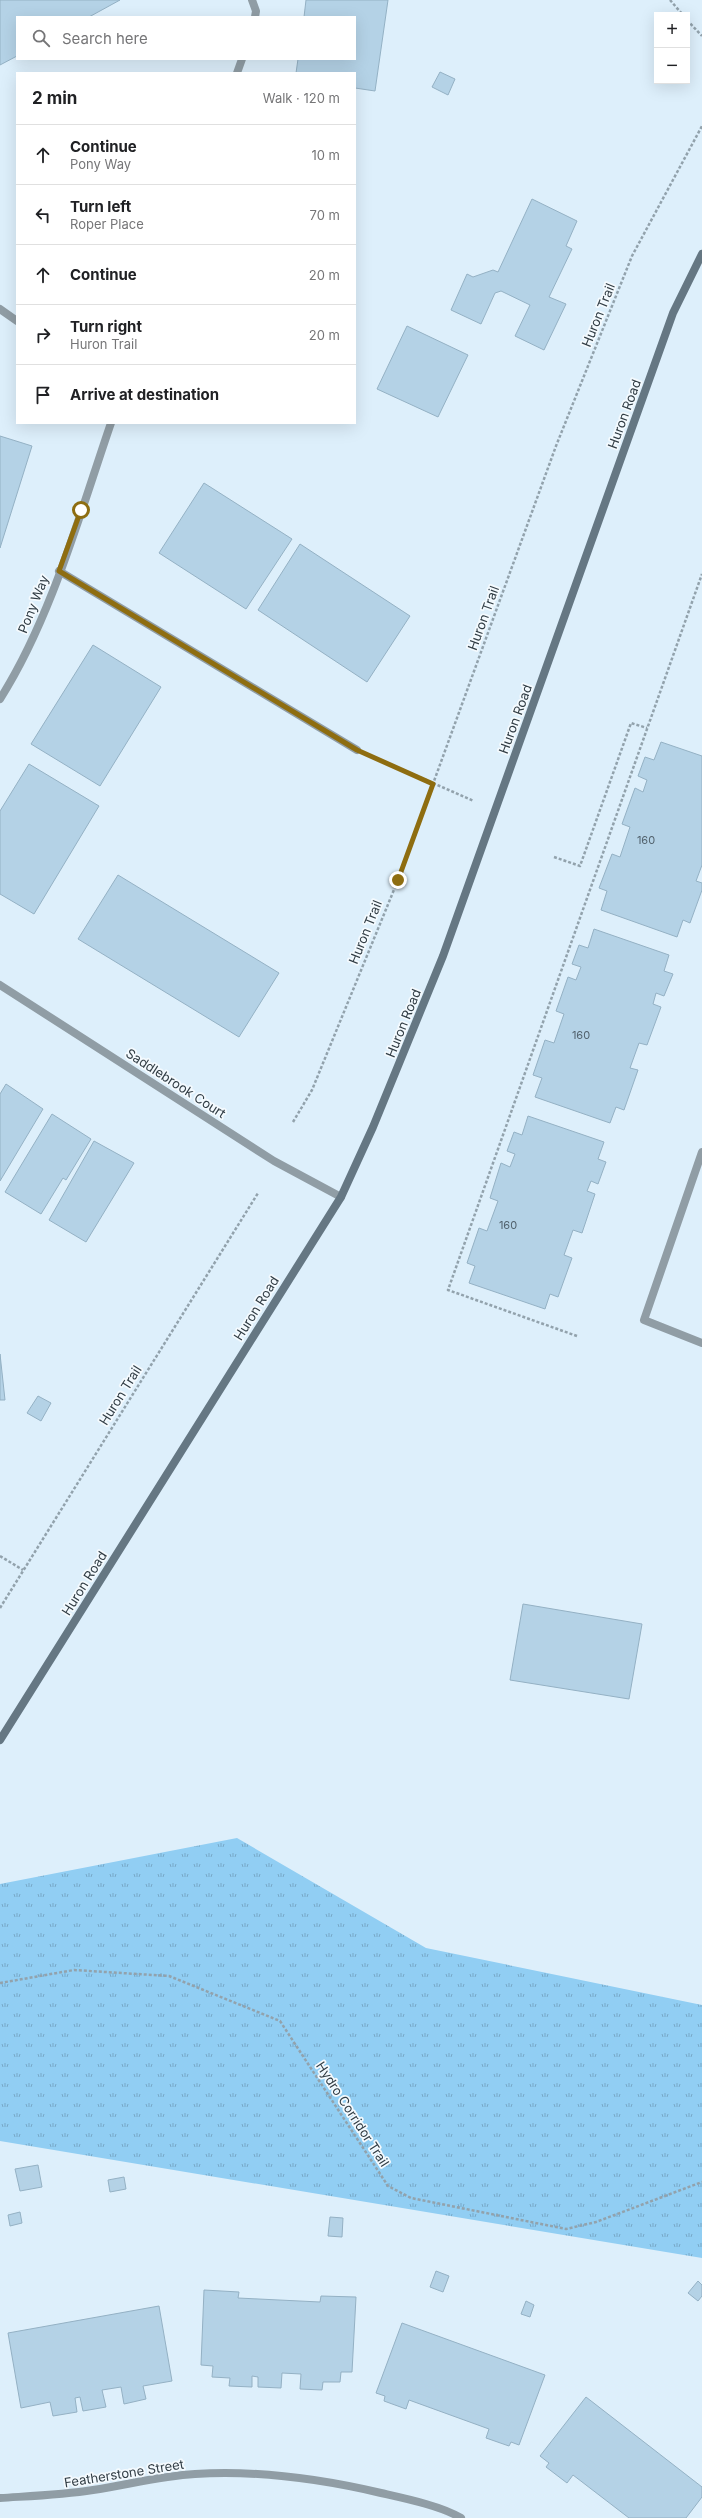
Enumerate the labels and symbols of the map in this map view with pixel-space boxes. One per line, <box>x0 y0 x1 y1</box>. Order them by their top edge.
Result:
street label: Huron Trail <box>578 281 618 349</box>
street label: Huron Road <box>604 377 644 451</box>
route start <box>72 501 90 519</box>
street label: Pony Way <box>14 573 52 635</box>
street label: Huron Trail <box>464 584 502 652</box>
street label: Huron Road <box>495 682 535 756</box>
house number: 160 <box>637 833 655 847</box>
route end <box>389 871 407 889</box>
street label: Huron Trail <box>345 898 385 966</box>
street label: Huron Road <box>382 986 424 1060</box>
house number: 160 <box>572 1028 590 1042</box>
street label: Saddlebrook Court <box>123 1045 229 1121</box>
house number: 160 <box>499 1218 517 1232</box>
street label: Huron Road <box>230 1273 282 1343</box>
street label: Huron Trail <box>95 1362 145 1428</box>
street label: Huron Road <box>58 1548 110 1618</box>
street label: Hydro Corridor Trail <box>313 2059 393 2169</box>
street label: Featherstone Street <box>63 2456 185 2490</box>

